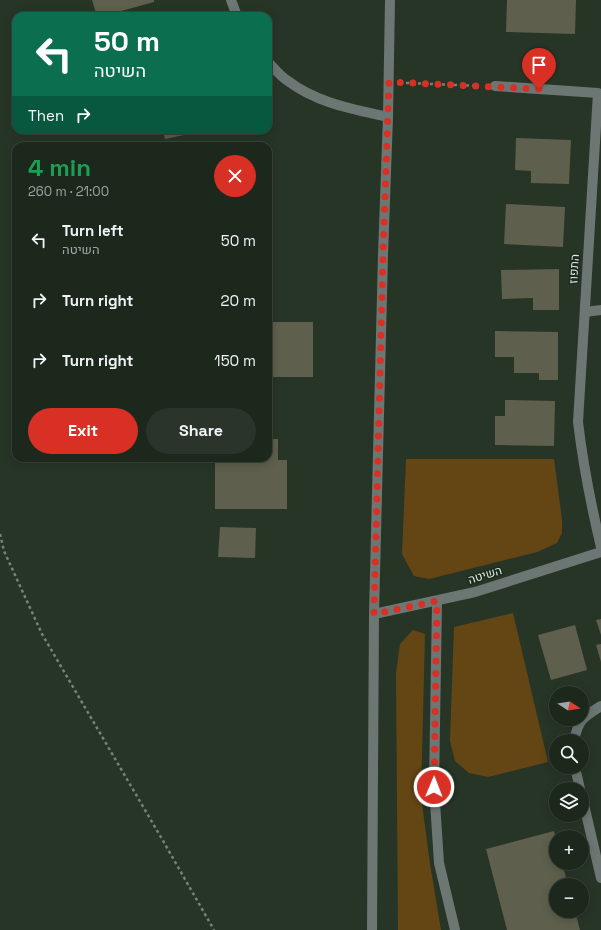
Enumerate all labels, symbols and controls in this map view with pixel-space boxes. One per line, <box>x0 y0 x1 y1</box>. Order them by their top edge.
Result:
text: 50 m <box>94 23 160 59</box>
icon: left <box>28 28 80 80</box>
pin <box>522 48 556 89</box>
icon: arrive <box>528 54 550 76</box>
text: השיטה <box>94 59 146 82</box>
icon: right <box>72 104 94 126</box>
text: Then <box>28 106 64 125</box>
text: 4 min <box>28 152 91 183</box>
button: close <box>214 155 256 197</box>
text: 260 m · 21:00 <box>28 183 109 200</box>
text: Turn left <box>62 221 124 240</box>
icon: left <box>28 229 50 251</box>
text: 50 m <box>221 231 256 250</box>
text: השיטה <box>62 241 100 258</box>
street label: התפוז <box>565 254 583 284</box>
icon: right <box>28 289 50 311</box>
text: Turn right <box>62 291 133 310</box>
text: 20 m <box>221 291 256 310</box>
icon: right <box>28 349 50 371</box>
text: Turn right <box>62 351 133 370</box>
text: 150 m <box>214 351 256 370</box>
button: Exit <box>28 408 138 454</box>
button: Share <box>146 408 256 454</box>
street label: השיטה <box>466 562 504 588</box>
north arrow <box>549 686 589 726</box>
map controls <box>549 686 589 918</box>
button: search <box>549 734 589 774</box>
position arrow <box>413 766 455 808</box>
button: layers <box>549 782 589 822</box>
button: + <box>549 830 589 870</box>
button: − <box>549 878 589 918</box>

